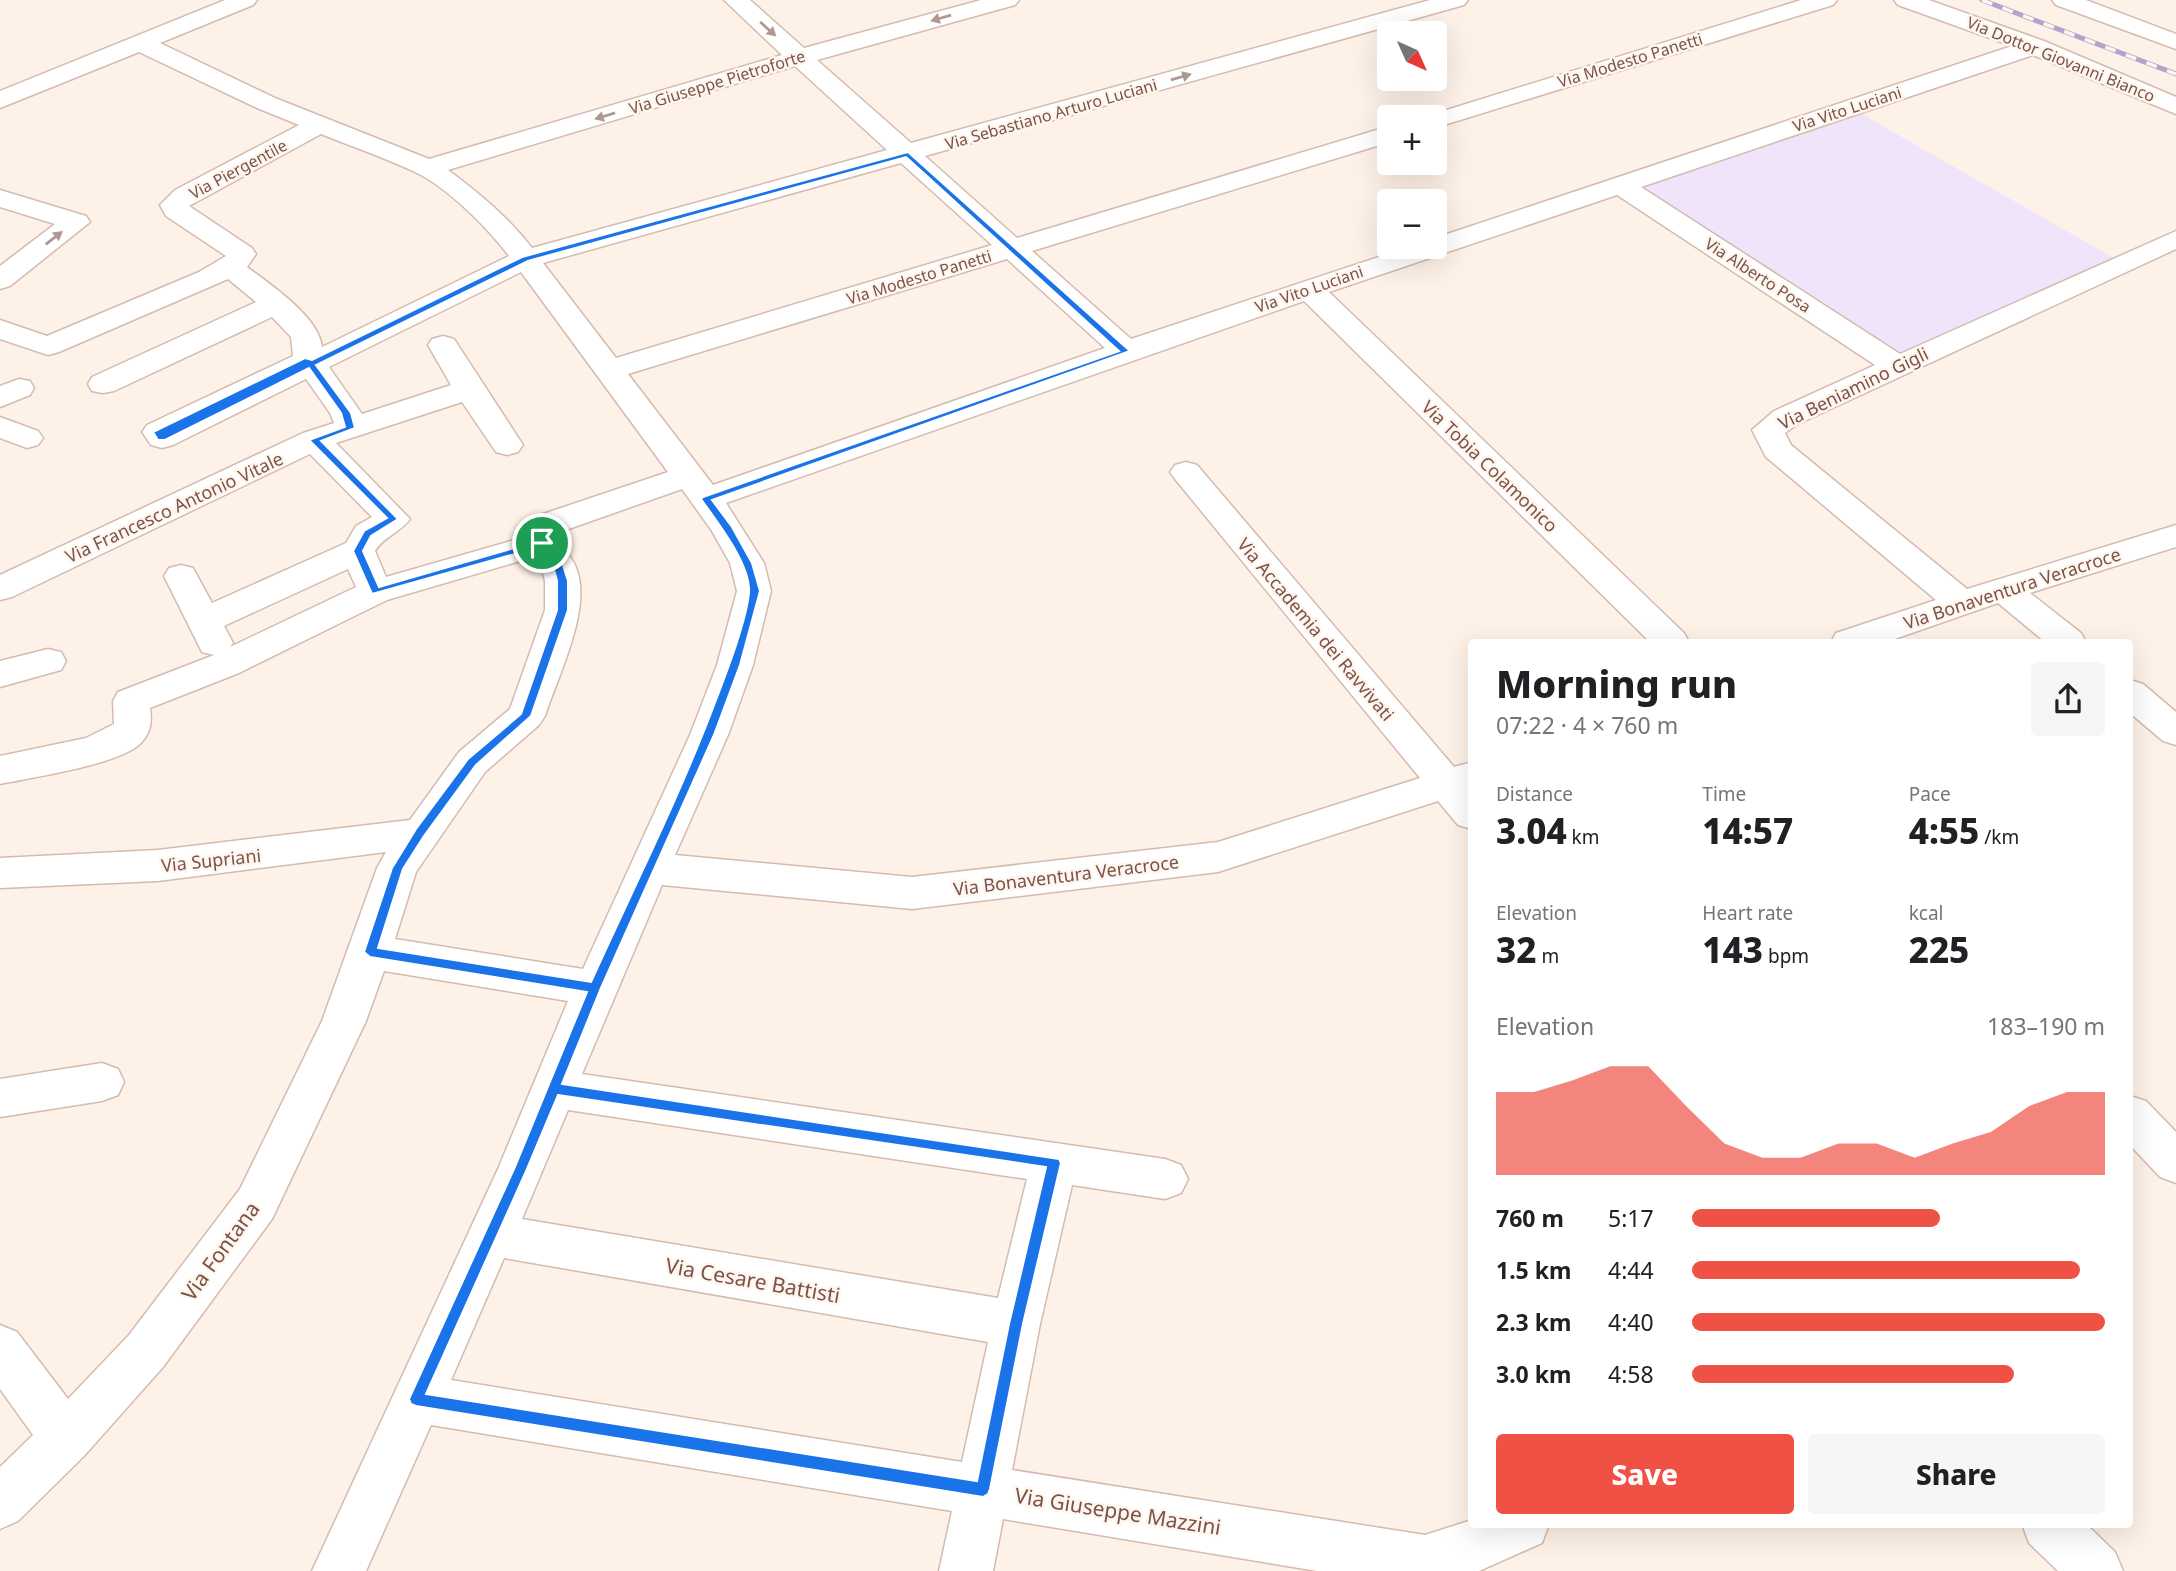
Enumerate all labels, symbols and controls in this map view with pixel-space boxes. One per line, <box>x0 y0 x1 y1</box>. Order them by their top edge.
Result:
street label: Via Dottor Giovanni Bianco <box>1964 11 2158 107</box>
one-way arrow <box>930 14 951 24</box>
one-way arrow <box>759 21 777 37</box>
north arrow <box>1377 21 1447 91</box>
map controls <box>1377 21 1447 259</box>
street label: Via Modesto Panetti <box>1555 27 1705 93</box>
street label: Via Giuseppe Pietroforte <box>626 45 808 119</box>
one-way arrow <box>1171 72 1192 82</box>
street label: Via Sebastiano Arturo Luciani <box>942 73 1160 155</box>
street label: Via Vito Luciani <box>1790 81 1904 137</box>
button: + <box>1377 105 1447 175</box>
one-way arrow <box>594 111 615 121</box>
street label: Via Piergentile <box>185 134 291 204</box>
button: − <box>1377 189 1447 259</box>
one-way arrow <box>45 232 63 246</box>
street label: Via Alberto Posa <box>1701 232 1815 318</box>
street label: Via Modesto Panetti <box>844 244 994 310</box>
street label: Via Vito Luciani <box>1252 260 1366 318</box>
street label: Via Beniamino Gigli <box>1774 341 1932 435</box>
street label: Via Tobia Colamonico <box>1417 395 1563 537</box>
street label: Via Francesco Antonio Vitale <box>61 446 287 568</box>
pin <box>512 513 572 573</box>
icon: arrive <box>523 524 561 562</box>
street label: Via Accademia dei Ravvivati <box>1232 533 1400 725</box>
street label: Via Bonaventura Veracroce <box>1900 541 2124 635</box>
text: Morning run <box>1496 657 1737 709</box>
button: share <box>2031 662 2105 736</box>
text: 07:22 · 4 × 760 m <box>1496 709 1678 741</box>
text: Distance <box>1496 781 1573 807</box>
text: Time <box>1702 781 1746 807</box>
text: Pace <box>1909 781 1951 807</box>
text: 3.04 <box>1496 807 1567 854</box>
text: 14:57 <box>1702 807 1793 854</box>
text: 4:55 <box>1909 807 1979 854</box>
text: km <box>1567 824 1600 850</box>
text: /km <box>1979 824 2019 850</box>
street label: Via Supriani <box>160 843 262 877</box>
street label: Via Bonaventura Veracroce <box>952 849 1180 901</box>
text: Elevation <box>1496 900 1577 926</box>
text: Heart rate <box>1702 900 1793 926</box>
text: kcal <box>1909 900 1943 926</box>
text: 32 <box>1496 926 1536 973</box>
text: 143 <box>1702 926 1763 973</box>
text: 225 <box>1909 926 1969 973</box>
text: m <box>1536 943 1559 969</box>
text: bpm <box>1763 943 1809 969</box>
text: Elevation <box>1496 1010 1594 1042</box>
text: 183–190 m <box>1987 1010 2105 1042</box>
street label: Via Fontana <box>175 1196 265 1306</box>
text: 760 m <box>1496 1202 1564 1234</box>
text: 5:17 <box>1608 1202 1654 1234</box>
street label: Via Cesare Battisti <box>663 1251 843 1309</box>
text: 1.5 km <box>1496 1254 1571 1286</box>
text: 4:44 <box>1608 1254 1654 1286</box>
text: 2.3 km <box>1496 1306 1571 1338</box>
text: 4:40 <box>1608 1306 1654 1338</box>
text: 3.0 km <box>1496 1358 1571 1390</box>
text: 4:58 <box>1608 1358 1654 1390</box>
button: Save <box>1496 1434 1794 1514</box>
button: Share <box>1808 1434 2105 1514</box>
street label: Via Giuseppe Mazzini <box>1013 1481 1223 1541</box>

